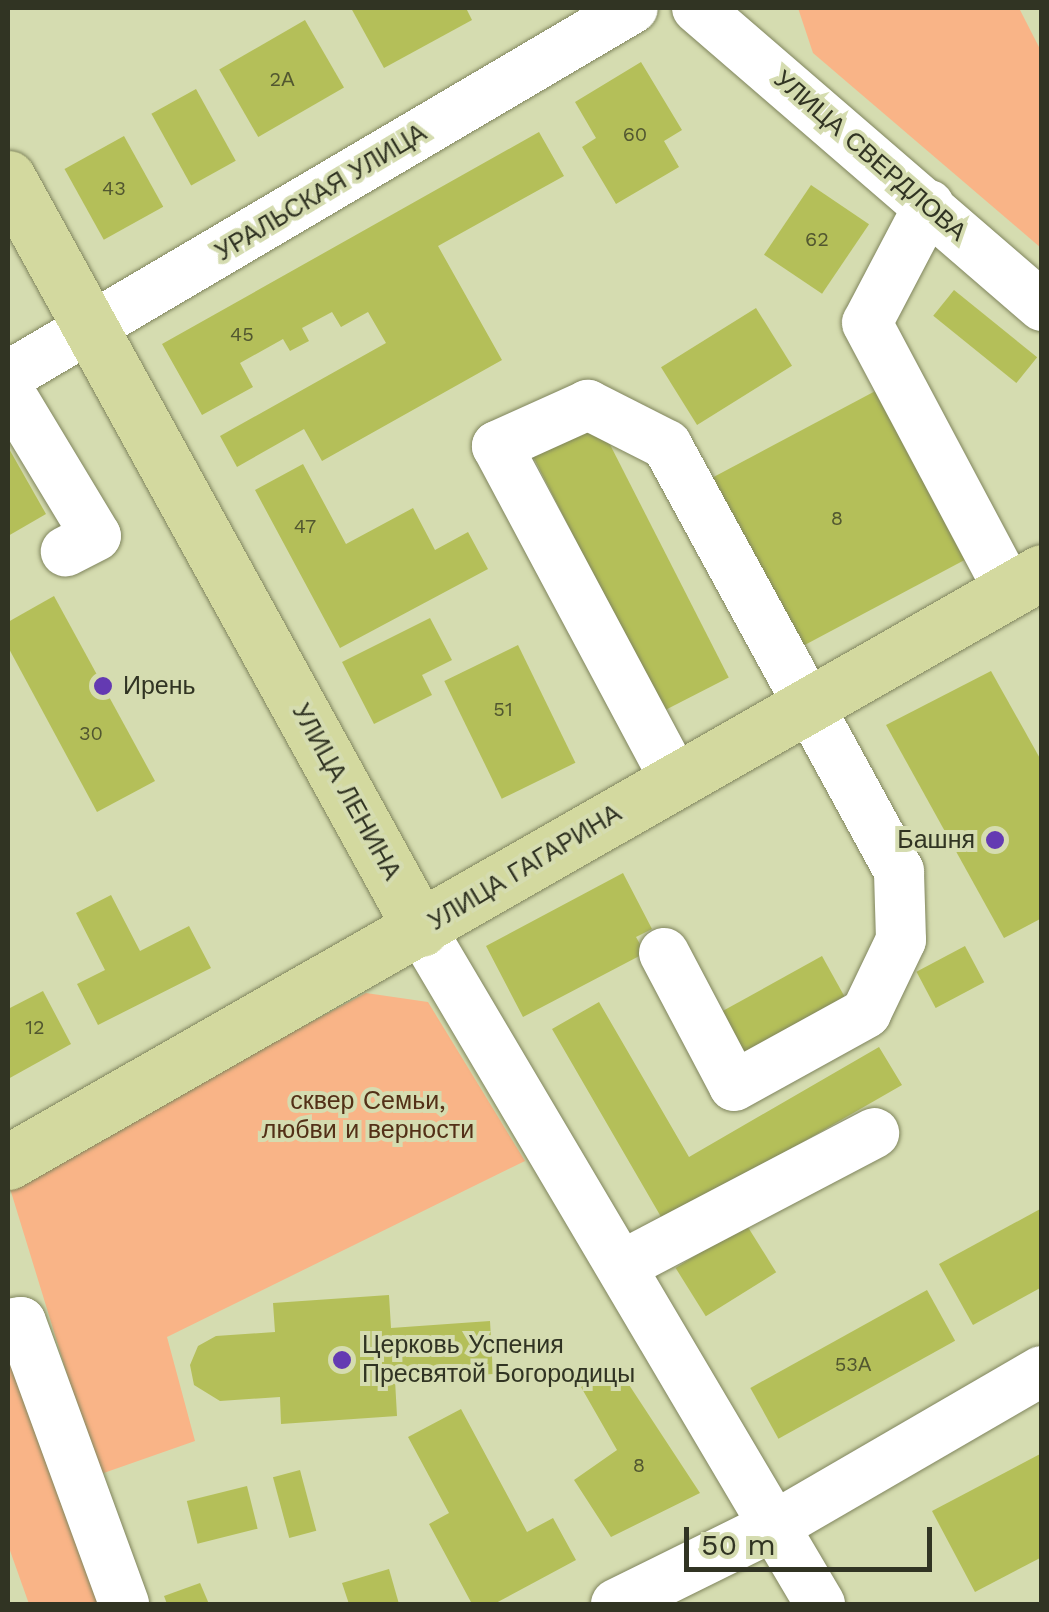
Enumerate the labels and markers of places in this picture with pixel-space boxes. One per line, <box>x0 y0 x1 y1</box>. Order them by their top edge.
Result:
place label: Ирень <box>123 671 196 701</box>
marker: Ирень <box>92 675 114 697</box>
place label: Башня <box>897 825 975 855</box>
marker: Башня <box>984 829 1006 851</box>
place label: Церковь Успения Пресвятой Богородицы <box>362 1331 635 1390</box>
marker: Церковь Успения Пресвятой Богородицы <box>331 1349 353 1371</box>

